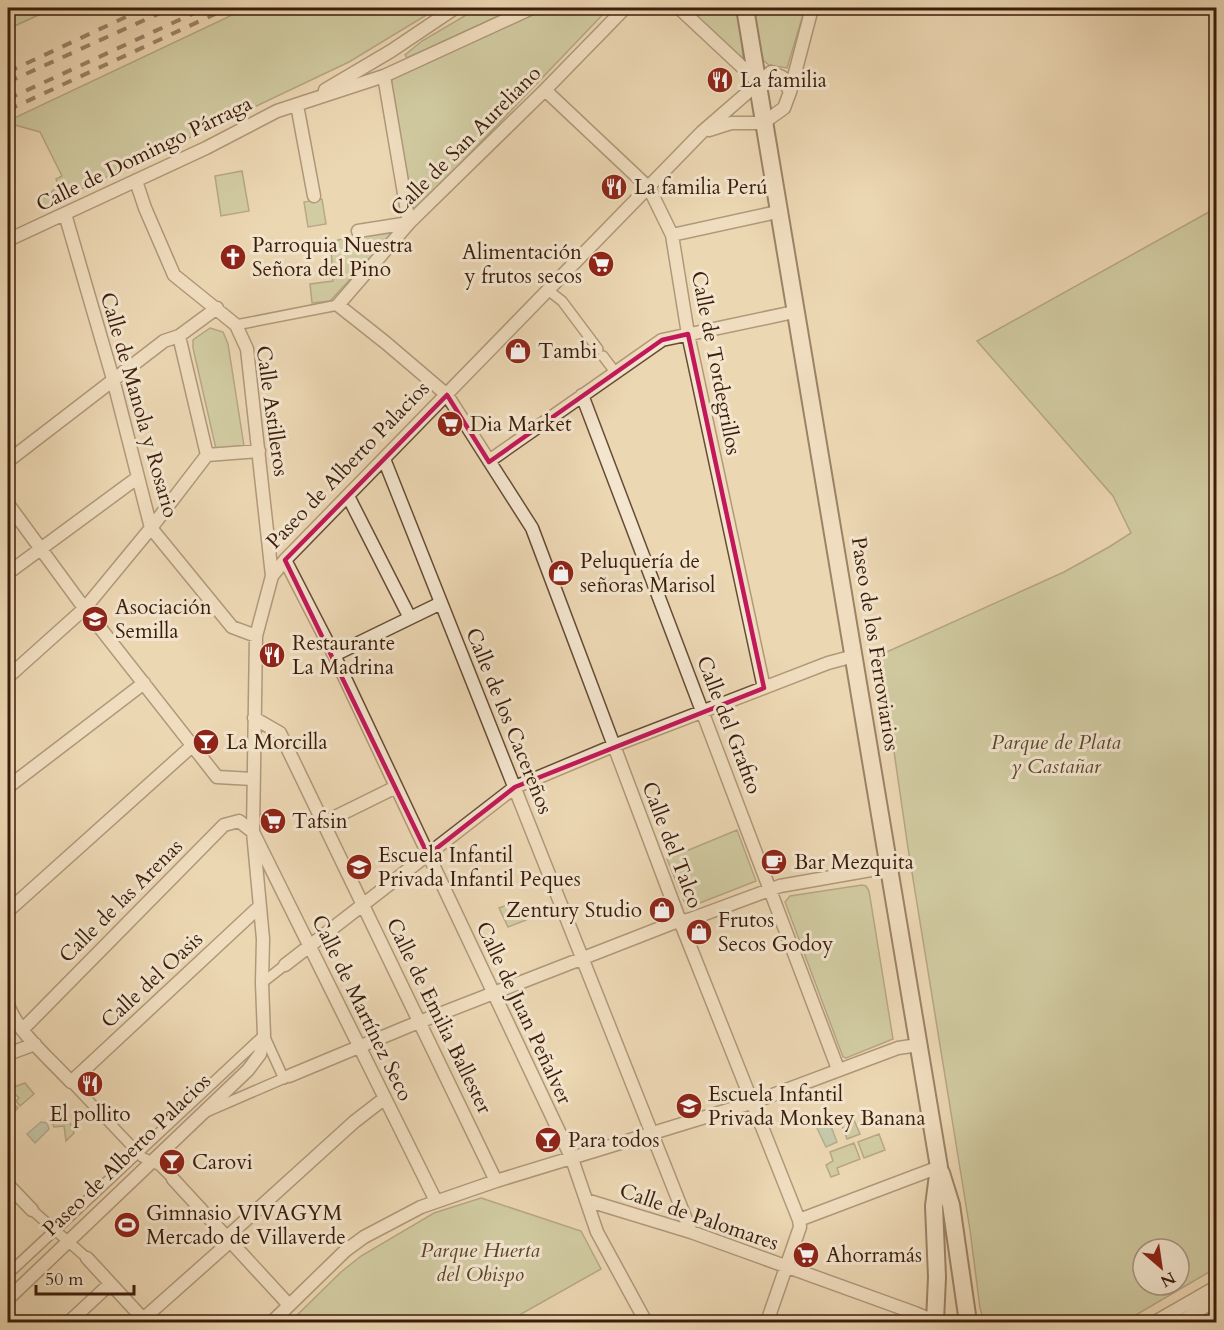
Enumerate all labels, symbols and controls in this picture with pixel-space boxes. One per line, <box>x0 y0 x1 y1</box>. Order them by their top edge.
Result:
street label: Calle de San Aureliano <box>384 59 548 223</box>
restaurant icon: La familia <box>705 65 735 95</box>
place label: La familia <box>740 66 827 95</box>
street label: Calle de Domingo Párraga <box>31 89 257 219</box>
restaurant icon: La familia Perú <box>599 172 629 202</box>
place label: La familia Perú <box>634 173 768 202</box>
place label: Parroquia Nuestra Señora del Pino <box>252 231 413 284</box>
place label: Alimentación y frutos secos <box>462 238 582 291</box>
church icon: Parroquia Nuestra Señora del Pino <box>218 242 248 272</box>
supermarket icon: Alimentación y frutos secos <box>586 249 616 279</box>
street label: Calle de Tordegrillos <box>684 269 748 457</box>
street label: Calle de Manola y Rosario <box>93 289 185 521</box>
shop icon: Tambi <box>503 336 533 366</box>
place label: Tambi <box>538 337 598 366</box>
street label: Calle Astilleros <box>248 344 296 478</box>
street label: Paseo de Alberto Palacios <box>260 375 436 555</box>
supermarket icon: Dia Market <box>435 409 465 439</box>
place label: Dia Market <box>470 410 572 439</box>
street label: Paseo de los Ferroviarios <box>844 535 906 753</box>
place label: Peluquería de señoras Marisol <box>580 547 715 600</box>
shop icon: Peluquería de señoras Marisol <box>546 558 576 588</box>
place label: Asociación Semilla <box>115 593 212 646</box>
school or university icon: Asociación Semilla <box>80 604 110 634</box>
street label: Calle de los Cacereños <box>458 624 560 818</box>
place label: Restaurante La Madrina <box>292 629 395 682</box>
restaurant icon: Restaurante La Madrina <box>257 640 287 670</box>
street label: Calle del Grafito <box>689 652 769 798</box>
bar icon: La Morcilla <box>191 727 221 757</box>
place label: La Morcilla <box>226 728 327 757</box>
park label: Parque de Plata y Castañar <box>991 728 1121 781</box>
street label: Calle del Talco <box>635 778 709 912</box>
supermarket icon: Tafsin <box>258 806 288 836</box>
place label: Tafsin <box>292 807 348 836</box>
street label: Calle de las Arenas <box>53 833 189 969</box>
place label: Escuela Infantil Privada Infantil Peques <box>378 841 581 894</box>
cafe icon: Bar Mezquita <box>759 847 789 877</box>
place label: Bar Mezquita <box>794 848 914 877</box>
school or university icon: Escuela Infantil Privada Infantil Peques <box>344 852 374 882</box>
shop icon: Zentury Studio <box>647 895 677 925</box>
place label: Zentury Studio <box>506 896 642 925</box>
place label: Frutos Secos Godoy <box>718 906 833 959</box>
street label: Calle de Martínez Seco <box>304 910 420 1106</box>
street label: Calle de Emilia Ballester <box>379 913 499 1119</box>
street label: Calle de Juan Peñalver <box>469 917 579 1109</box>
shop icon: Frutos Secos Godoy <box>684 917 714 947</box>
street label: Calle del Oasis <box>95 925 209 1035</box>
street label: Paseo de Alberto Palacios <box>37 1067 217 1243</box>
restaurant icon: El pollito <box>75 1069 105 1099</box>
place label: Escuela Infantil Privada Monkey Banana <box>708 1080 926 1133</box>
school or university icon: Escuela Infantil Privada Monkey Banana <box>674 1091 704 1121</box>
place label: El pollito <box>49 1100 131 1129</box>
bar icon: Para todos <box>533 1125 563 1155</box>
place label: Para todos <box>568 1126 659 1155</box>
bar icon: Carovi <box>157 1147 187 1177</box>
place label: Carovi <box>192 1148 253 1177</box>
street label: Calle de Palomares <box>616 1176 782 1258</box>
place label: Gimnasio VIVAGYM Mercado de Villaverde <box>146 1199 346 1252</box>
sports icon: Gimnasio VIVAGYM Mercado de Villaverde <box>112 1210 142 1240</box>
park label: Parque Huerta del Obispo <box>420 1236 540 1289</box>
north arrow <box>1131 1237 1191 1297</box>
supermarket icon: Ahorramás <box>791 1240 821 1270</box>
place label: Ahorramás <box>826 1241 922 1270</box>
scale bar <box>36 1258 134 1296</box>
text: N <box>1156 1266 1179 1292</box>
text: 50 m <box>45 1267 84 1292</box>

